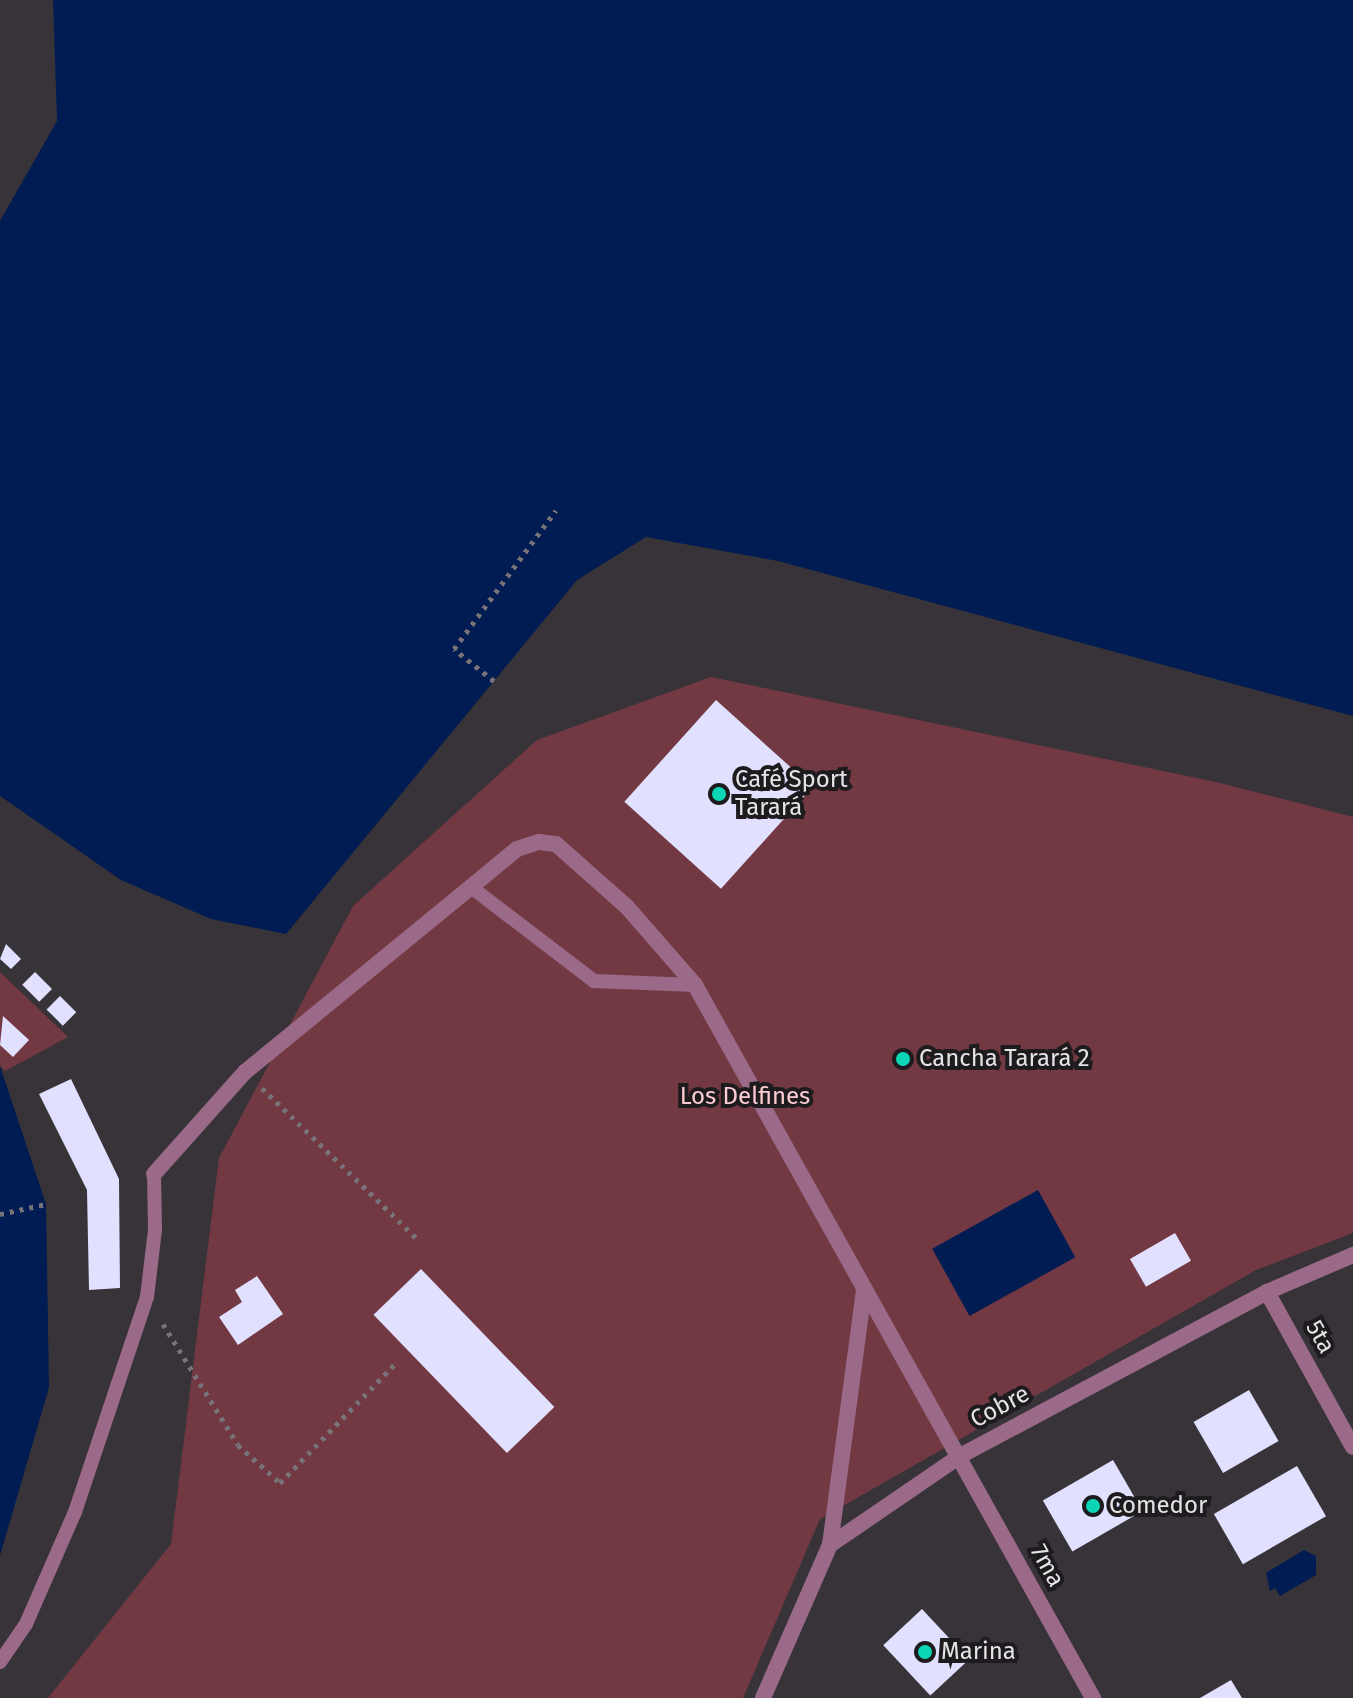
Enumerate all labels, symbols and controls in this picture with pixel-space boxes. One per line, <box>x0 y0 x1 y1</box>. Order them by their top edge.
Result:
place label: Café Sport Tarará <box>735 766 848 822</box>
marker: Café Sport Tarará <box>710 785 728 803</box>
place label: Cancha Tarará 2 <box>919 1045 1090 1073</box>
marker: Cancha Tarará 2 <box>894 1050 912 1068</box>
park label: Los Delfines <box>680 1083 810 1111</box>
street label: 5ta <box>1299 1315 1341 1359</box>
street label: Cobre <box>965 1380 1035 1434</box>
place label: Comedor <box>1109 1492 1207 1520</box>
marker: Comedor <box>1084 1497 1102 1515</box>
street label: 7ma <box>1024 1540 1070 1592</box>
place label: Marina <box>941 1638 1016 1666</box>
marker: Marina <box>916 1643 934 1661</box>

